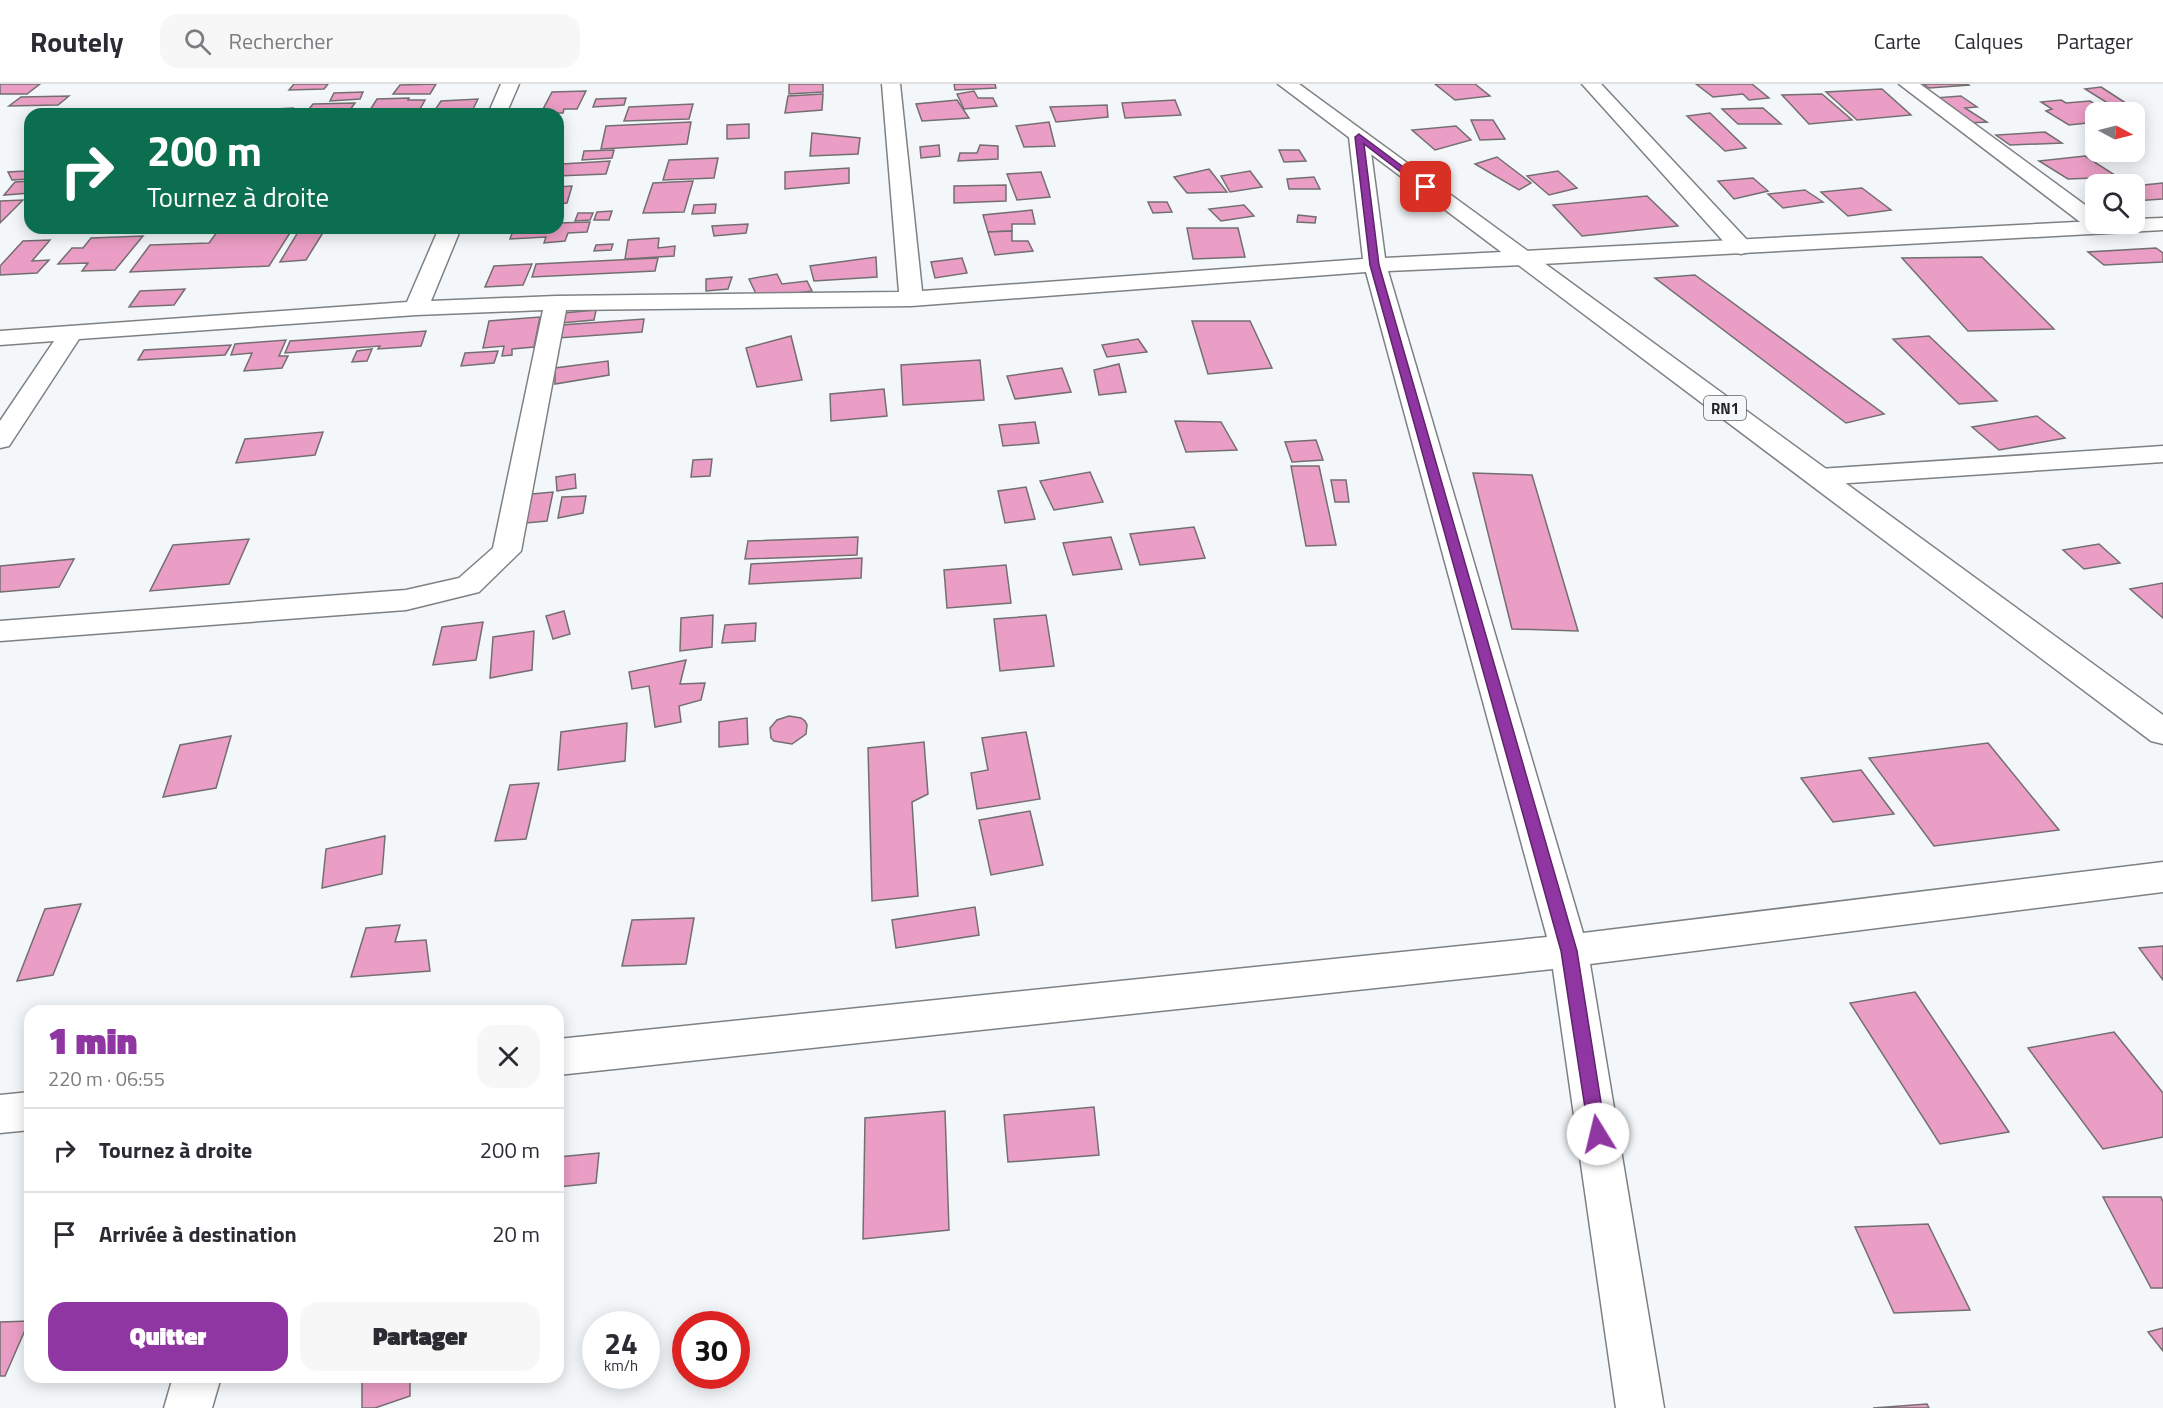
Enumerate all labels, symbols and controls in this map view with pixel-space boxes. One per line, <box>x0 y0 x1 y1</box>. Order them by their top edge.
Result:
search box <box>160 14 580 68</box>
text: Routely <box>30 20 124 63</box>
text: Rechercher <box>229 24 333 58</box>
icon: search <box>181 25 214 58</box>
text: Carte <box>1874 25 1921 57</box>
text: Calques <box>1954 25 2023 57</box>
text: Partager <box>2056 25 2133 57</box>
north arrow <box>2085 102 2145 162</box>
map controls <box>2085 102 2145 234</box>
text: 200 m <box>147 118 262 182</box>
icon: right <box>48 132 126 210</box>
pin <box>1400 161 1451 212</box>
icon: arrive <box>1409 170 1442 203</box>
button: search <box>2085 174 2145 234</box>
text: Tournez à droite <box>147 176 329 217</box>
road number: RN1 <box>1704 396 1746 420</box>
text: 1 min <box>48 1013 137 1068</box>
button: close <box>477 1025 540 1088</box>
text: 220 m · 06:55 <box>48 1063 165 1094</box>
position arrow <box>1566 1102 1630 1166</box>
text: Tournez à droite <box>99 1133 252 1167</box>
text: 200 m <box>480 1133 540 1167</box>
icon: right <box>48 1134 81 1167</box>
text: Arrivée à destination <box>99 1217 297 1251</box>
text: 20 m <box>492 1217 540 1251</box>
icon: arrive <box>48 1218 81 1251</box>
button: Quitter <box>48 1302 288 1371</box>
button: Partager <box>300 1302 540 1371</box>
speed limit sign: 30 <box>672 1311 750 1389</box>
text: 24 <box>604 1320 638 1366</box>
text: km/h <box>604 1354 638 1377</box>

